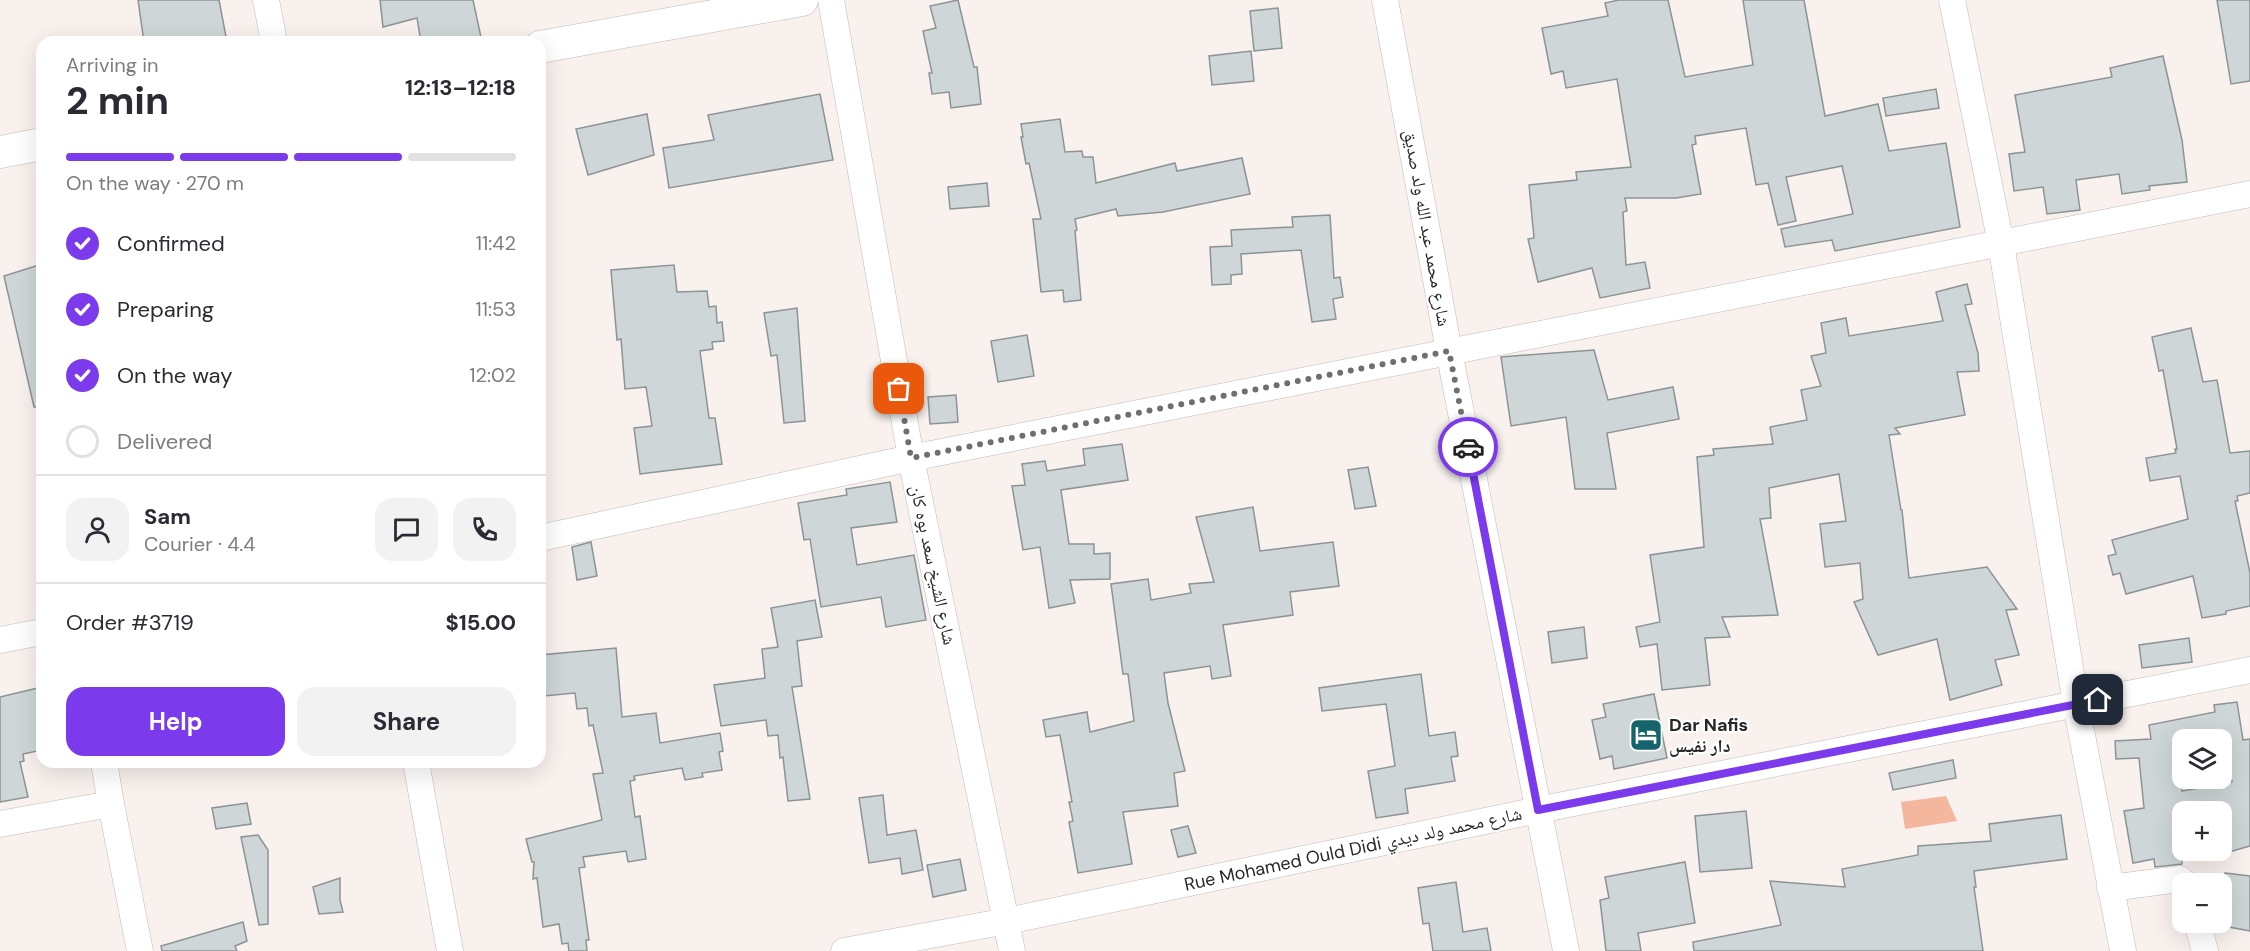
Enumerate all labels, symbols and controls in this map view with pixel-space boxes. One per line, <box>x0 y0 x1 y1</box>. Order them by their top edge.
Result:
text: Arriving in <box>66 52 158 78</box>
text: 12:13–12:18 <box>405 73 516 102</box>
text: 2 min <box>66 75 169 126</box>
street label: شارع محمد عبد الله ولد صديق <box>1398 128 1456 328</box>
text: On the way · 270 m <box>66 170 244 196</box>
icon: check <box>66 227 99 260</box>
text: Confirmed <box>117 229 225 258</box>
text: 11:42 <box>476 230 516 256</box>
icon: check <box>66 293 99 326</box>
text: Preparing <box>117 295 214 324</box>
text: 11:53 <box>475 296 516 322</box>
icon: check <box>66 359 99 392</box>
text: On the way <box>117 361 232 390</box>
text: 12:02 <box>469 362 516 388</box>
pin <box>873 363 924 414</box>
icon: bag <box>882 372 915 405</box>
courier <box>1438 417 1498 477</box>
text: Delivered <box>117 427 212 456</box>
icon: car <box>1452 431 1485 464</box>
street label: شارع الشيخ سعد بوه كان <box>904 483 962 647</box>
button: person <box>66 498 129 561</box>
button: chat <box>375 498 438 561</box>
button: phone <box>453 498 516 561</box>
text: Sam <box>144 502 191 531</box>
text: Courier · 4.4 <box>144 531 255 557</box>
text: Order #3719 <box>66 608 194 637</box>
text: $15.00 <box>445 608 516 637</box>
pin <box>2072 674 2123 725</box>
icon: home <box>2081 683 2114 716</box>
button: Help <box>66 687 285 756</box>
button: Share <box>297 687 516 756</box>
place label: Dar Nafis دار نفيس <box>1669 713 1748 758</box>
hotel icon: Dar Nafis دار نفيس <box>1628 717 1664 753</box>
map controls <box>2172 729 2232 933</box>
button: layers <box>2172 729 2232 789</box>
street label: Rue Mohamed Ould Didi شارع محمد ولد ديدي <box>1182 801 1525 899</box>
button: + <box>2172 801 2232 861</box>
button: − <box>2172 873 2232 933</box>

